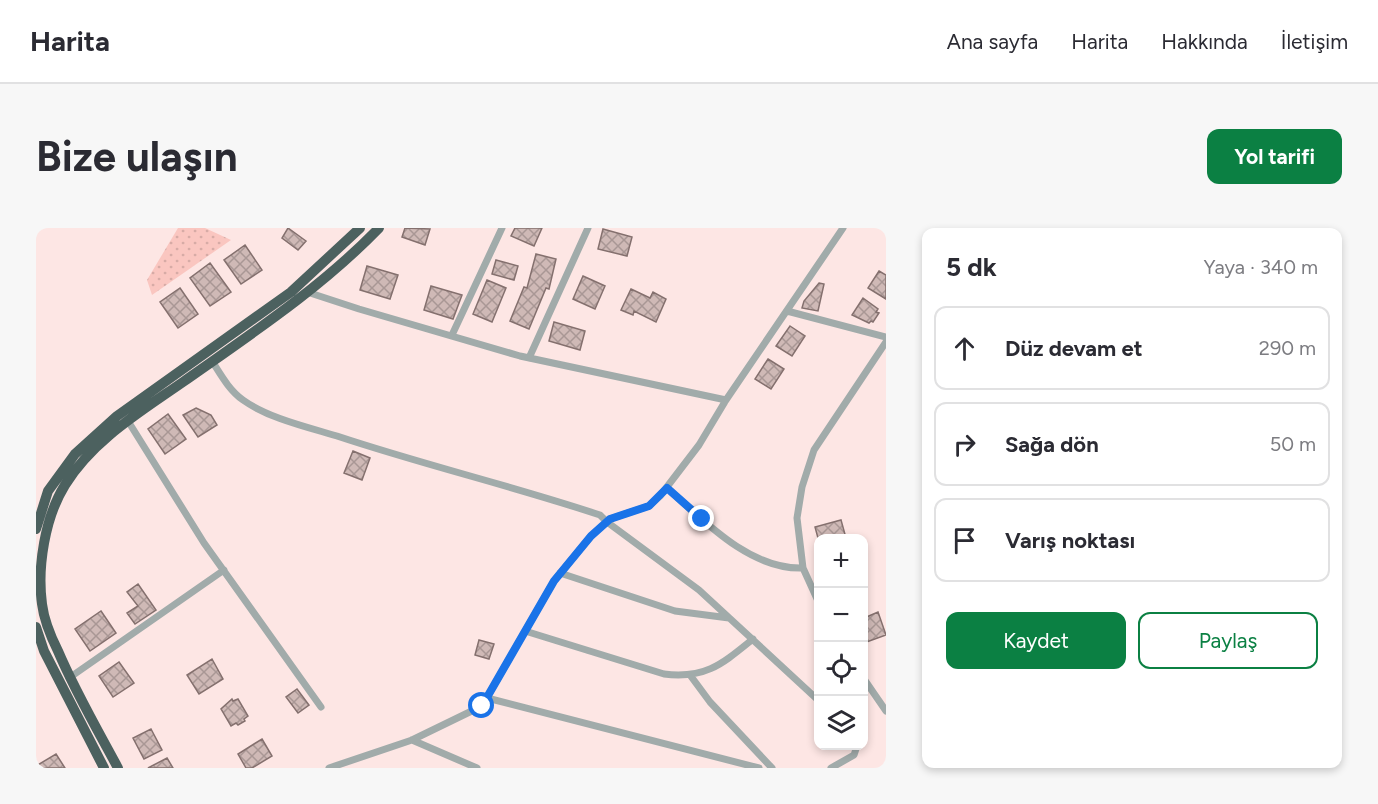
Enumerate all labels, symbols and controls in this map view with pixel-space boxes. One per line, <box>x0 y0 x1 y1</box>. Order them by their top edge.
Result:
text: Harita <box>30 24 110 58</box>
text: Ana sayfa <box>947 29 1038 54</box>
text: Harita <box>1071 29 1128 54</box>
text: Hakkında <box>1161 29 1248 54</box>
text: İletişim <box>1281 29 1348 54</box>
button: Yol tarifi <box>1207 129 1342 184</box>
text: Bize ulaşın <box>36 131 238 182</box>
text: 5 dk <box>946 251 997 283</box>
text: Yaya · 340 m <box>1204 255 1318 279</box>
icon: ahead <box>948 332 981 365</box>
text: Düz devam et <box>1005 335 1142 362</box>
text: 290 m <box>1259 336 1316 360</box>
icon: right <box>948 428 981 461</box>
text: Sağa dön <box>1005 431 1099 458</box>
text: 50 m <box>1270 432 1316 456</box>
route end <box>688 505 714 531</box>
icon: arrive <box>948 524 981 557</box>
text: Varış noktası <box>1005 527 1135 554</box>
map controls <box>814 534 868 750</box>
button: + <box>814 534 868 588</box>
button: − <box>814 588 868 642</box>
button: Kaydet <box>946 612 1126 669</box>
button: Paylaş <box>1138 612 1318 669</box>
button: locate <box>814 642 868 696</box>
route start <box>468 692 494 718</box>
button: layers <box>814 696 868 750</box>

